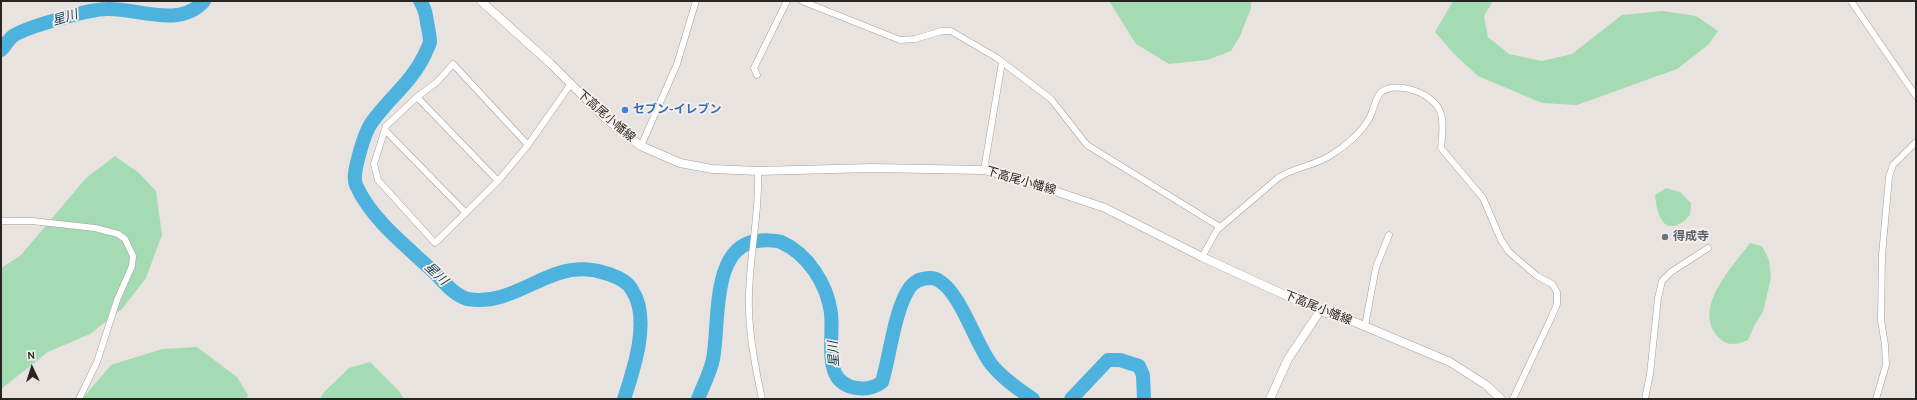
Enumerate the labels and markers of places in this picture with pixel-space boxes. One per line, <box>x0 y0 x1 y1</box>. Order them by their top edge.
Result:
place label: セブン-イレブン <box>633 103 721 117</box>
marker: セブン-イレブン <box>620 105 630 115</box>
place label: 得成寺 <box>1673 230 1709 244</box>
marker: 得成寺 <box>1660 232 1670 242</box>

